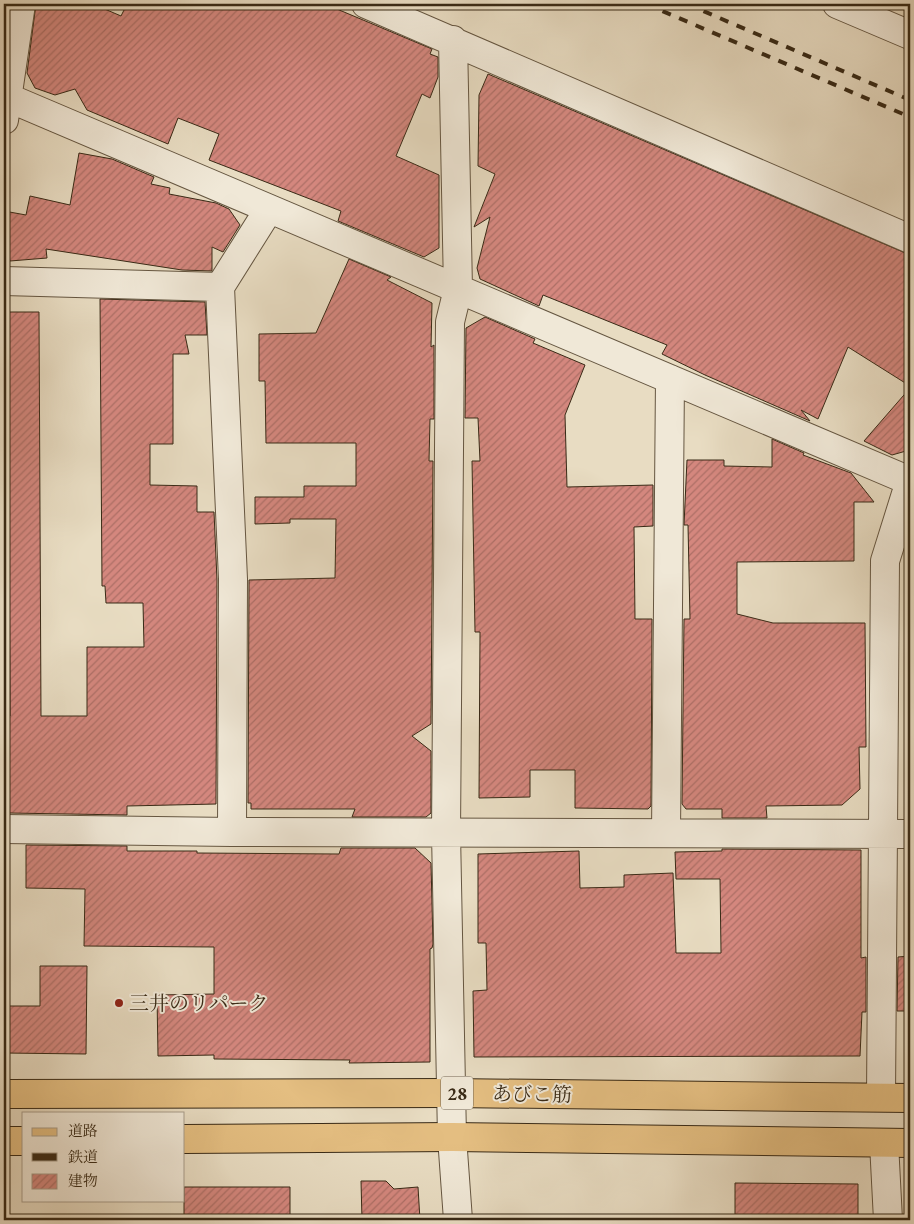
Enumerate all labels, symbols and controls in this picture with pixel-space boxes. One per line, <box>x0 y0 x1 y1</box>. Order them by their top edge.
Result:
place label: 三井のリパーク <box>129 990 268 1016</box>
marker: 三井のリパーク <box>113 997 125 1009</box>
road number: 28 <box>441 1076 473 1110</box>
street label: あびこ筋 <box>492 1080 572 1108</box>
legend <box>22 1112 185 1202</box>
text: 道路 <box>68 1121 98 1140</box>
text: 鉄道 <box>68 1147 98 1166</box>
text: 建物 <box>68 1171 98 1190</box>

